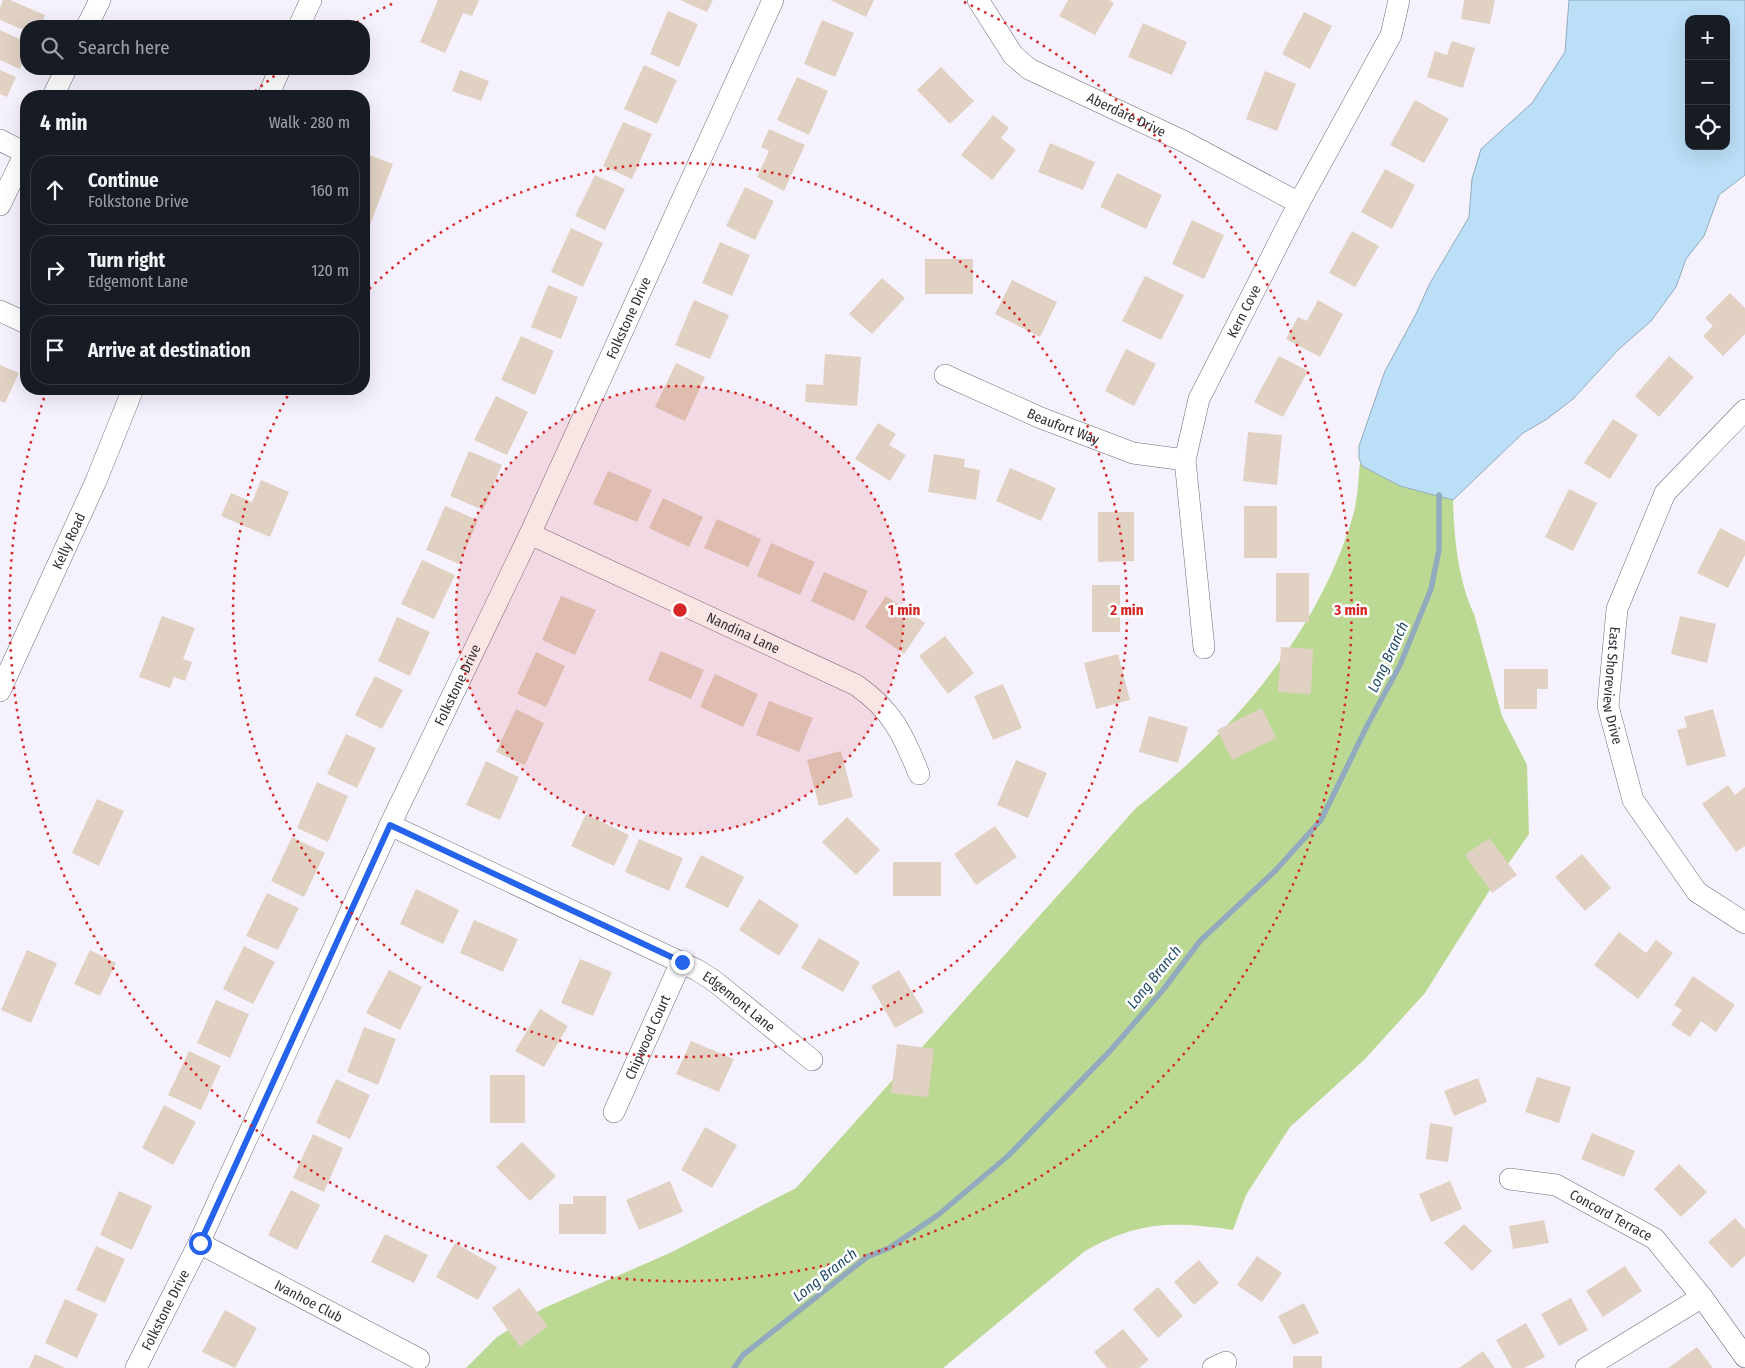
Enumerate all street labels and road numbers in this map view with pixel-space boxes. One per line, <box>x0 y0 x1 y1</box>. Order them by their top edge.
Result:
street label: Aberdare Drive <box>1084 89 1168 141</box>
street label: Folkstone Drive <box>603 274 655 362</box>
street label: Kern Cove <box>1224 282 1265 341</box>
street label: Beaufort Way <box>1024 405 1102 449</box>
street label: Kelly Road <box>49 510 89 572</box>
street label: Nandina Lane <box>704 609 782 658</box>
street label: East Shoreview Drive <box>1599 626 1626 746</box>
street label: Folkstone Drive <box>431 642 485 729</box>
street label: Edgemont Lane <box>700 968 778 1036</box>
street label: Chipwood Court <box>622 992 674 1082</box>
street label: Concord Terrace <box>1566 1186 1655 1245</box>
street label: Folkstone Drive <box>138 1267 193 1353</box>
street label: Ivanhoe Club <box>272 1276 345 1326</box>

